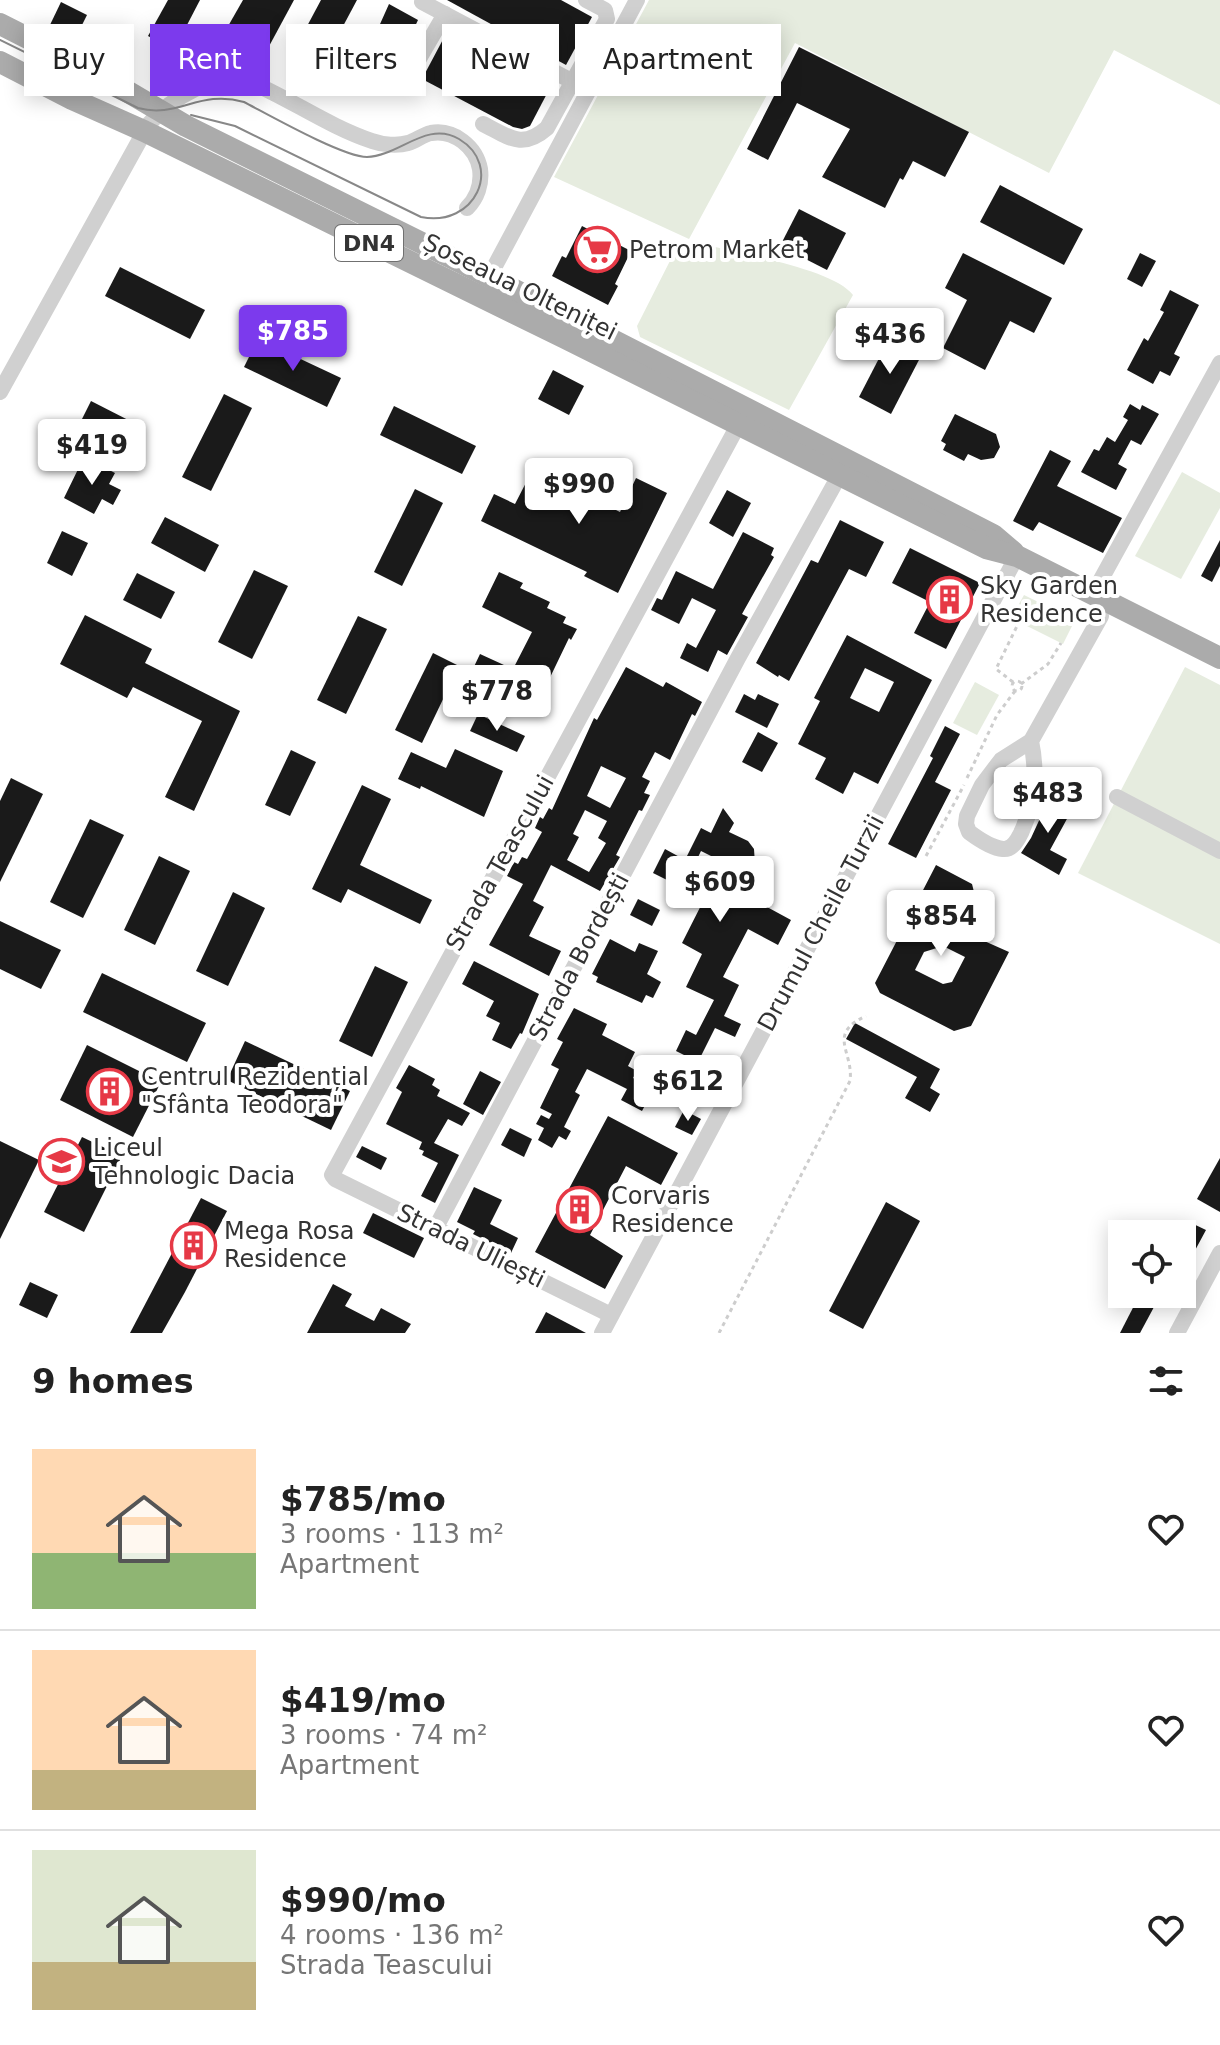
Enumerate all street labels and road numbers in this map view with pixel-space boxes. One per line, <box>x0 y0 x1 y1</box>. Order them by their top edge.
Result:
road number: DN4 <box>335 225 403 261</box>
street label: Șoseaua Olteniței <box>419 228 621 346</box>
street label: Strada Teascului <box>440 770 560 956</box>
street label: Drumul Cheile Turzii <box>752 810 890 1036</box>
street label: Strada Bordești <box>523 868 635 1046</box>
street label: Strada Uliești <box>392 1198 550 1294</box>

